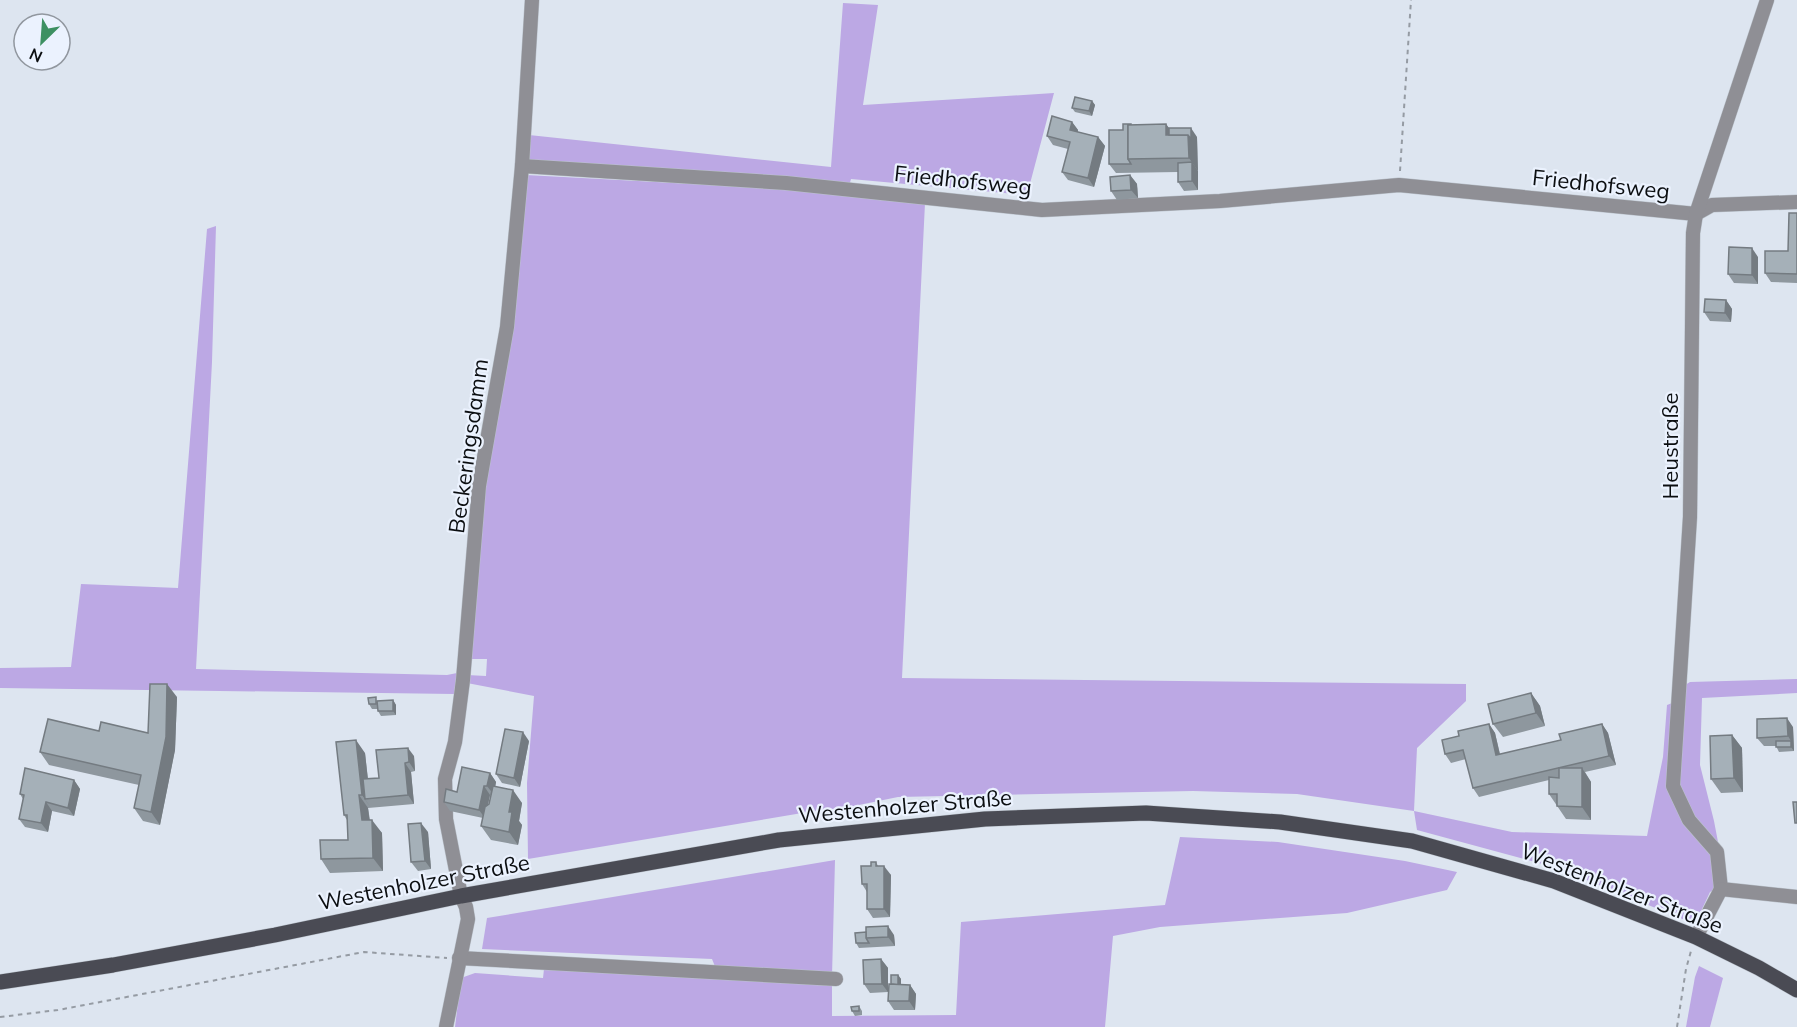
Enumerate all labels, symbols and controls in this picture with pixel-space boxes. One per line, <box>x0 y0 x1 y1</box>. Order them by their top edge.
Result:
north arrow <box>12 12 72 72</box>
text: N <box>26 44 45 67</box>
street label: Friedhofsweg <box>893 159 1033 201</box>
street label: Friedhofsweg <box>1531 163 1671 205</box>
street label: Beckeringsdamm <box>442 357 494 535</box>
street label: Heustraße <box>1656 392 1684 500</box>
street label: Westenholzer Straße <box>797 783 1013 829</box>
street label: Westenholzer Straße <box>1517 837 1727 939</box>
street label: Westenholzer Straße <box>316 848 532 916</box>

